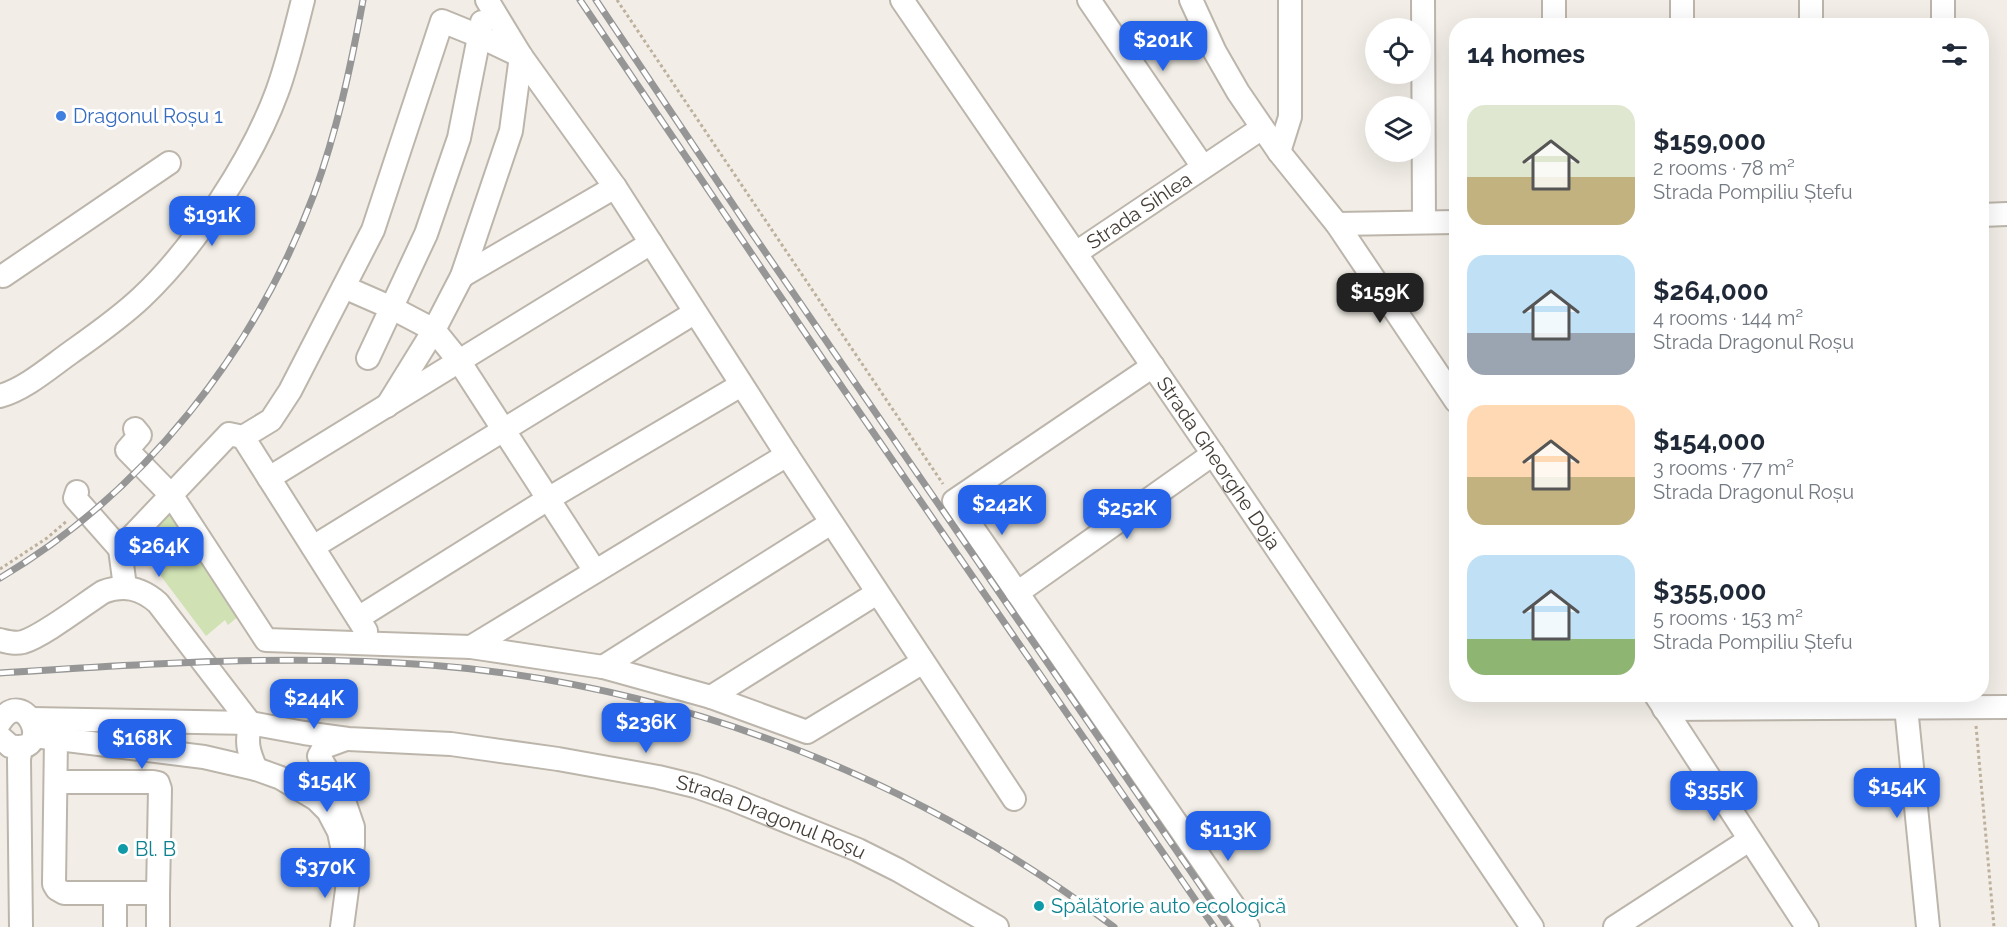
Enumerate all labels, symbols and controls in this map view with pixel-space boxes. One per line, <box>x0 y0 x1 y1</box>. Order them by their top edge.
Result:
map controls <box>1365 18 1431 162</box>
button: locate <box>1365 18 1431 84</box>
pin: $201K <box>1121 21 1205 72</box>
text: $201K <box>1133 28 1193 52</box>
icon: filters <box>1938 38 1971 71</box>
text: 14 homes <box>1467 39 1585 69</box>
button: layers <box>1365 96 1431 162</box>
place label: Dragonul Roșu 1 <box>73 104 223 128</box>
marker: Dragonul Roșu 1 <box>54 109 68 123</box>
text: $159,000 <box>1653 126 1766 156</box>
icon: home <box>1515 129 1587 201</box>
text: 2 rooms · 78 m² <box>1653 156 1795 180</box>
street label: Strada Sihlea <box>1082 167 1196 254</box>
text: Strada Pompiliu Ștefu <box>1653 180 1853 204</box>
pin: $191K <box>170 196 254 247</box>
text: $191K <box>183 203 241 227</box>
pin: $159K <box>1338 273 1422 324</box>
text: $264,000 <box>1653 276 1769 306</box>
icon: home <box>1515 279 1587 351</box>
text: $159K <box>1351 280 1409 304</box>
text: 4 rooms · 144 m² <box>1653 306 1803 330</box>
text: Strada Dragonul Roșu <box>1653 330 1854 354</box>
street label: Strada Gheorghe Doja <box>1152 372 1286 554</box>
text: $154,000 <box>1653 426 1766 456</box>
icon: home <box>1515 429 1587 501</box>
text: 3 rooms · 77 m² <box>1653 456 1794 480</box>
text: Strada Dragonul Roșu <box>1653 480 1854 504</box>
pin: $242K <box>960 485 1044 536</box>
pin: $252K <box>1085 489 1169 540</box>
text: $242K <box>972 492 1032 516</box>
text: $252K <box>1097 496 1157 520</box>
pin: $264K <box>117 527 201 578</box>
text: $264K <box>129 534 189 558</box>
text: $355,000 <box>1653 576 1767 606</box>
icon: home <box>1515 579 1587 651</box>
text: 5 rooms · 153 m² <box>1653 606 1803 630</box>
text: Strada Pompiliu Ștefu <box>1653 630 1853 654</box>
pin: $244K <box>272 679 356 730</box>
text: $244K <box>284 686 344 710</box>
pin: $236K <box>604 703 688 754</box>
text: $236K <box>616 710 676 734</box>
pin: $168K <box>100 719 184 770</box>
text: $168K <box>112 726 172 750</box>
pin: $154K <box>285 762 369 813</box>
pin: $154K <box>1855 768 1939 819</box>
text: $154K <box>298 769 356 793</box>
street label: Strada Dragonul Roșu <box>674 770 870 864</box>
pin: $355K <box>1672 771 1756 822</box>
text: $154K <box>1868 775 1926 799</box>
text: $355K <box>1684 778 1744 802</box>
pin: $113K <box>1186 811 1270 862</box>
text: $113K <box>1200 818 1256 842</box>
place label: Bl. B <box>135 837 176 861</box>
marker: Bl. B <box>116 842 130 856</box>
pin: $370K <box>283 848 367 899</box>
text: $370K <box>295 855 355 879</box>
place label: Spălătorie auto ecologică <box>1051 894 1286 918</box>
marker: Spălătorie auto ecologică <box>1032 899 1046 913</box>

